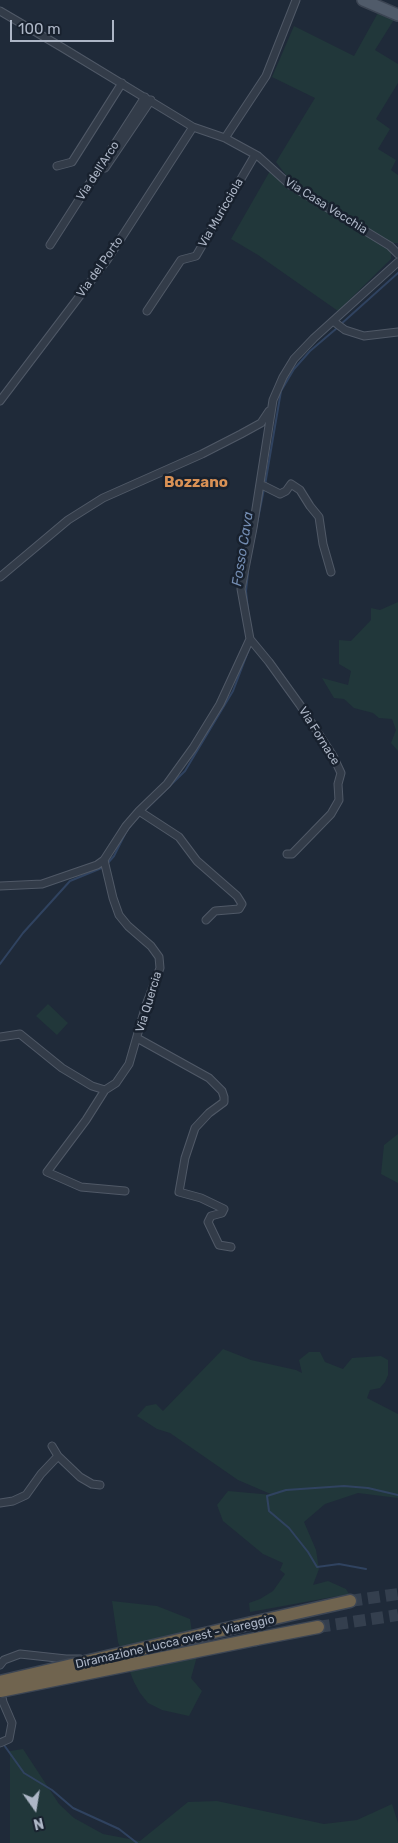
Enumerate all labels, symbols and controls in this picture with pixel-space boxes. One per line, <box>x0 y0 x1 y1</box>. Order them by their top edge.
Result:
scale bar <box>12 10 116 42</box>
text: 100 m <box>18 20 60 38</box>
street label: Via dell'Arco <box>74 139 122 203</box>
street label: Via Casa Vecchia <box>282 175 370 237</box>
street label: Via Muricciola <box>195 176 247 250</box>
street label: Via del Porto <box>74 234 126 300</box>
district label: Bozzano <box>164 474 228 492</box>
water label: Fosso Cava <box>229 510 257 588</box>
street label: Via Fornace <box>295 704 343 768</box>
street label: Via Quercia <box>133 970 165 1034</box>
street label: Diramazione Lucca ovest - Viareggio <box>74 1612 276 1672</box>
north arrow <box>10 1783 60 1833</box>
text: N <box>32 1814 45 1833</box>

